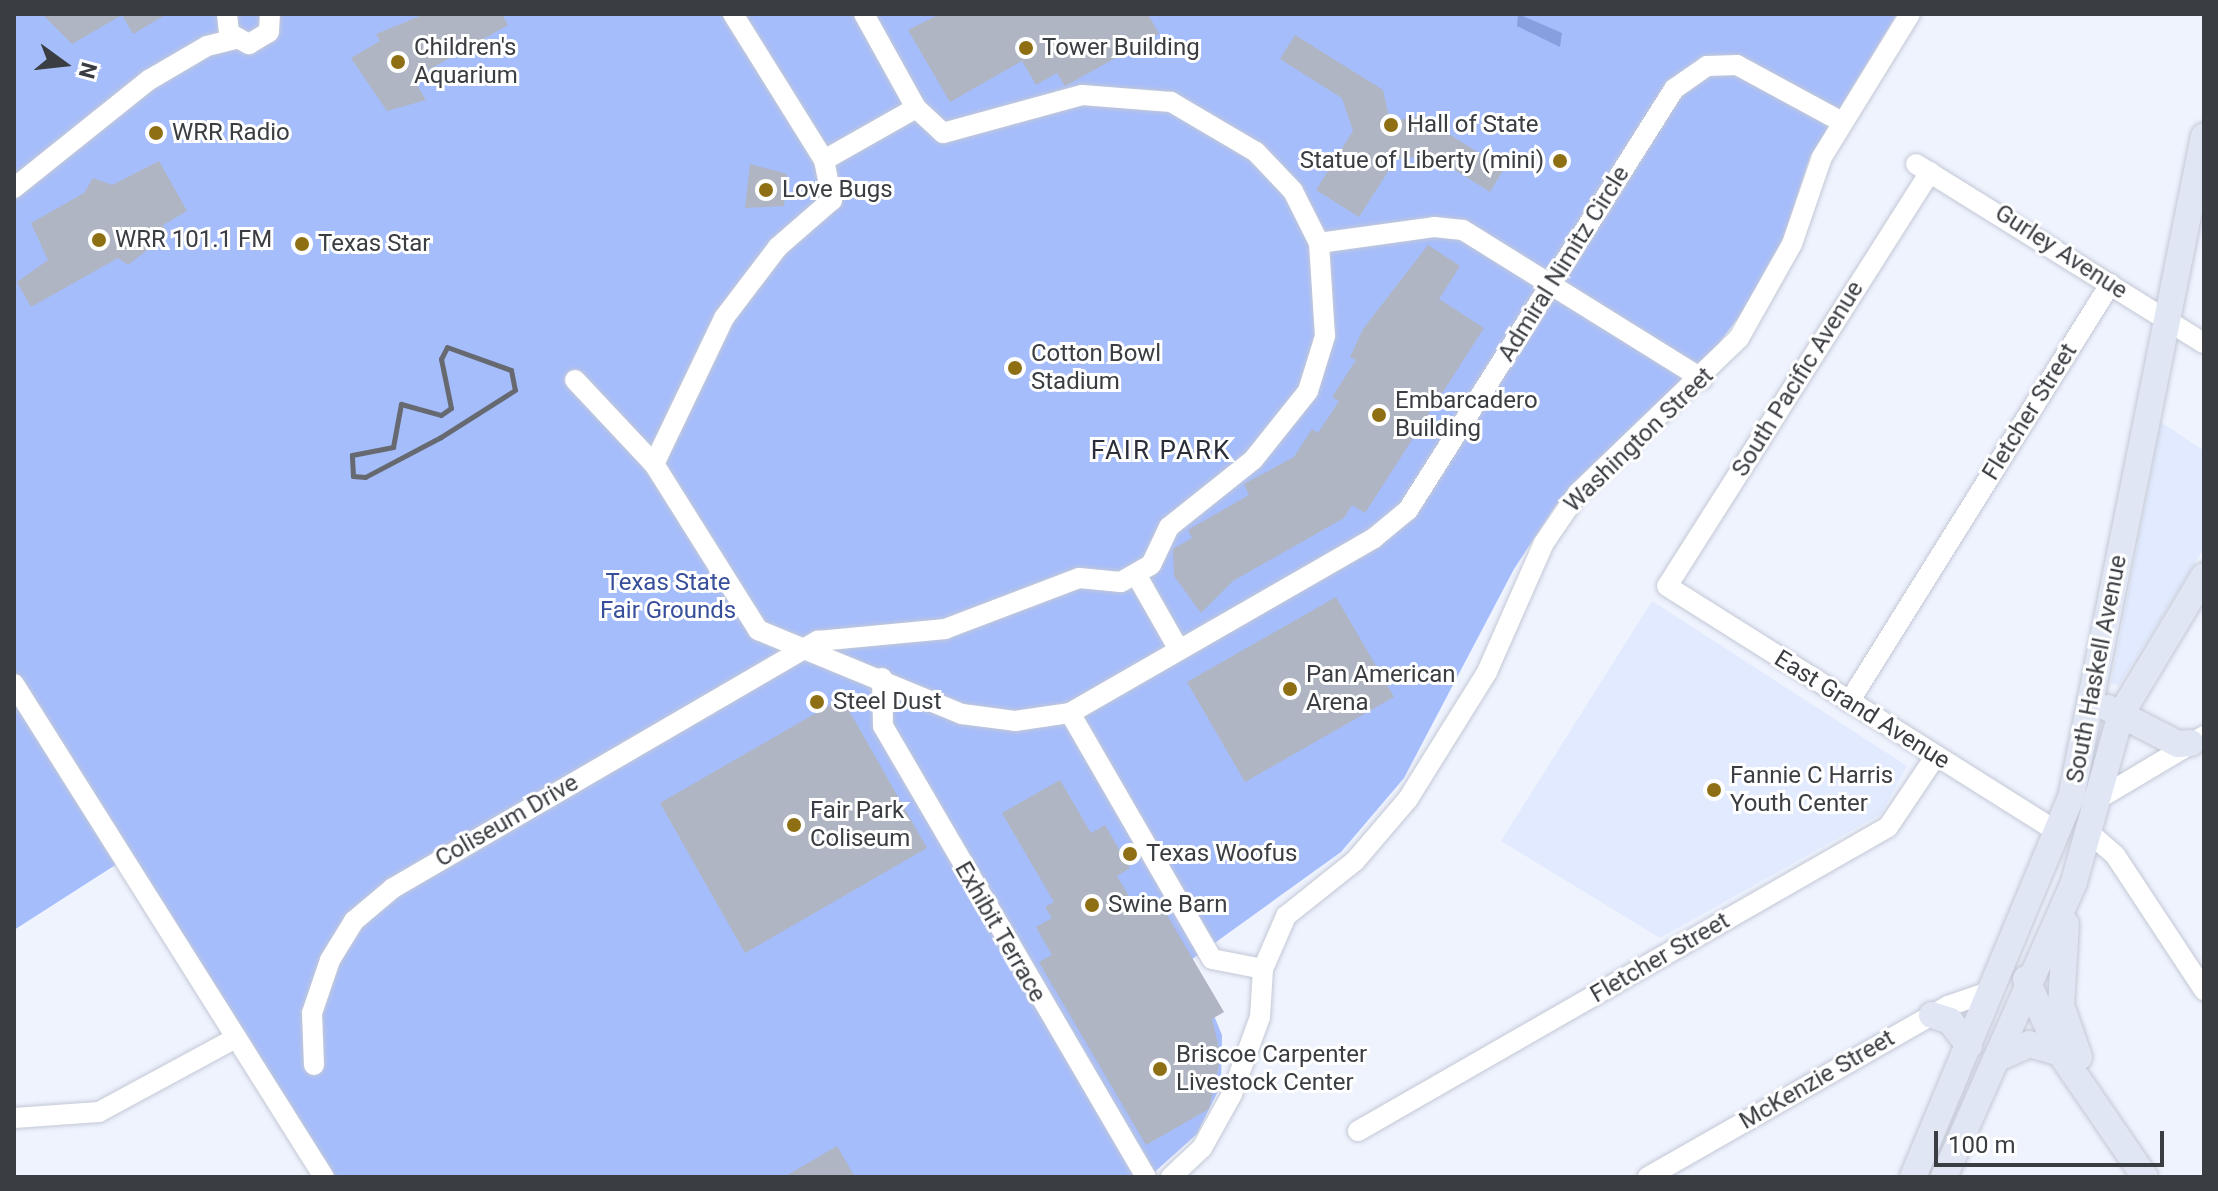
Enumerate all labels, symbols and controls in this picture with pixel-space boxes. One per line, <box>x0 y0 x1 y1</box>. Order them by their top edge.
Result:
north arrow <box>24 24 104 104</box>
place label: Children's Aquarium <box>414 34 518 90</box>
place label: Tower Building <box>1042 34 1200 62</box>
marker: Tower Building <box>1017 39 1035 57</box>
marker: Children's Aquarium <box>389 53 407 71</box>
text: N <box>74 60 102 81</box>
place label: Hall of State <box>1407 111 1539 139</box>
marker: Hall of State <box>1382 116 1400 134</box>
place label: WRR Radio <box>172 119 290 147</box>
marker: WRR Radio <box>147 124 165 142</box>
place label: Statue of Liberty (mini) <box>1300 147 1544 175</box>
marker: Statue of Liberty (mini) <box>1551 152 1569 170</box>
street label: Admiral Nimitz Circle <box>1492 161 1636 367</box>
place label: Love Bugs <box>782 176 893 204</box>
marker: Love Bugs <box>757 181 775 199</box>
street label: Gurley Avenue <box>1989 199 2133 305</box>
place label: WRR 101.1 FM <box>115 226 272 254</box>
place label: Texas Star <box>318 230 430 258</box>
marker: WRR 101.1 FM <box>90 231 108 249</box>
marker: Texas Star <box>293 235 311 253</box>
street label: South Pacific Avenue <box>1726 276 1870 482</box>
street label: Fletcher Street <box>1977 338 2083 486</box>
place label: Cotton Bowl Stadium <box>1031 340 1161 396</box>
marker: Cotton Bowl Stadium <box>1006 359 1024 377</box>
street label: Washington Street <box>1559 362 1719 518</box>
place label: Embarcadero Building <box>1395 387 1538 443</box>
marker: Embarcadero Building <box>1370 406 1388 424</box>
district label: FAIR PARK <box>1091 435 1231 467</box>
street label: South Haskell Avenue <box>2061 553 2133 785</box>
park label: Texas State Fair Grounds <box>600 569 736 625</box>
street label: East Grand Avenue <box>1769 644 1955 776</box>
place label: Pan American Arena <box>1306 661 1456 717</box>
marker: Pan American Arena <box>1281 680 1299 698</box>
place label: Steel Dust <box>833 688 942 716</box>
marker: Steel Dust <box>808 693 826 711</box>
place label: Fannie C Harris Youth Center <box>1730 762 1893 818</box>
street label: Coliseum Drive <box>430 768 584 874</box>
marker: Fannie C Harris Youth Center <box>1705 781 1723 799</box>
place label: Fair Park Coliseum <box>810 797 910 853</box>
marker: Fair Park Coliseum <box>785 816 803 834</box>
place label: Texas Woofus <box>1146 840 1297 868</box>
marker: Texas Woofus <box>1121 845 1139 863</box>
street label: Exhibit Terrace <box>948 856 1052 1008</box>
place label: Swine Barn <box>1108 891 1227 919</box>
marker: Swine Barn <box>1083 896 1101 914</box>
street label: Fletcher Street <box>1585 907 1735 1009</box>
street label: McKenzie Street <box>1734 1024 1900 1136</box>
place label: Briscoe Carpenter Livestock Center <box>1176 1041 1367 1097</box>
marker: Briscoe Carpenter Livestock Center <box>1151 1060 1169 1078</box>
scale bar <box>1938 1115 2168 1165</box>
text: 100 m <box>1948 1131 2015 1159</box>

